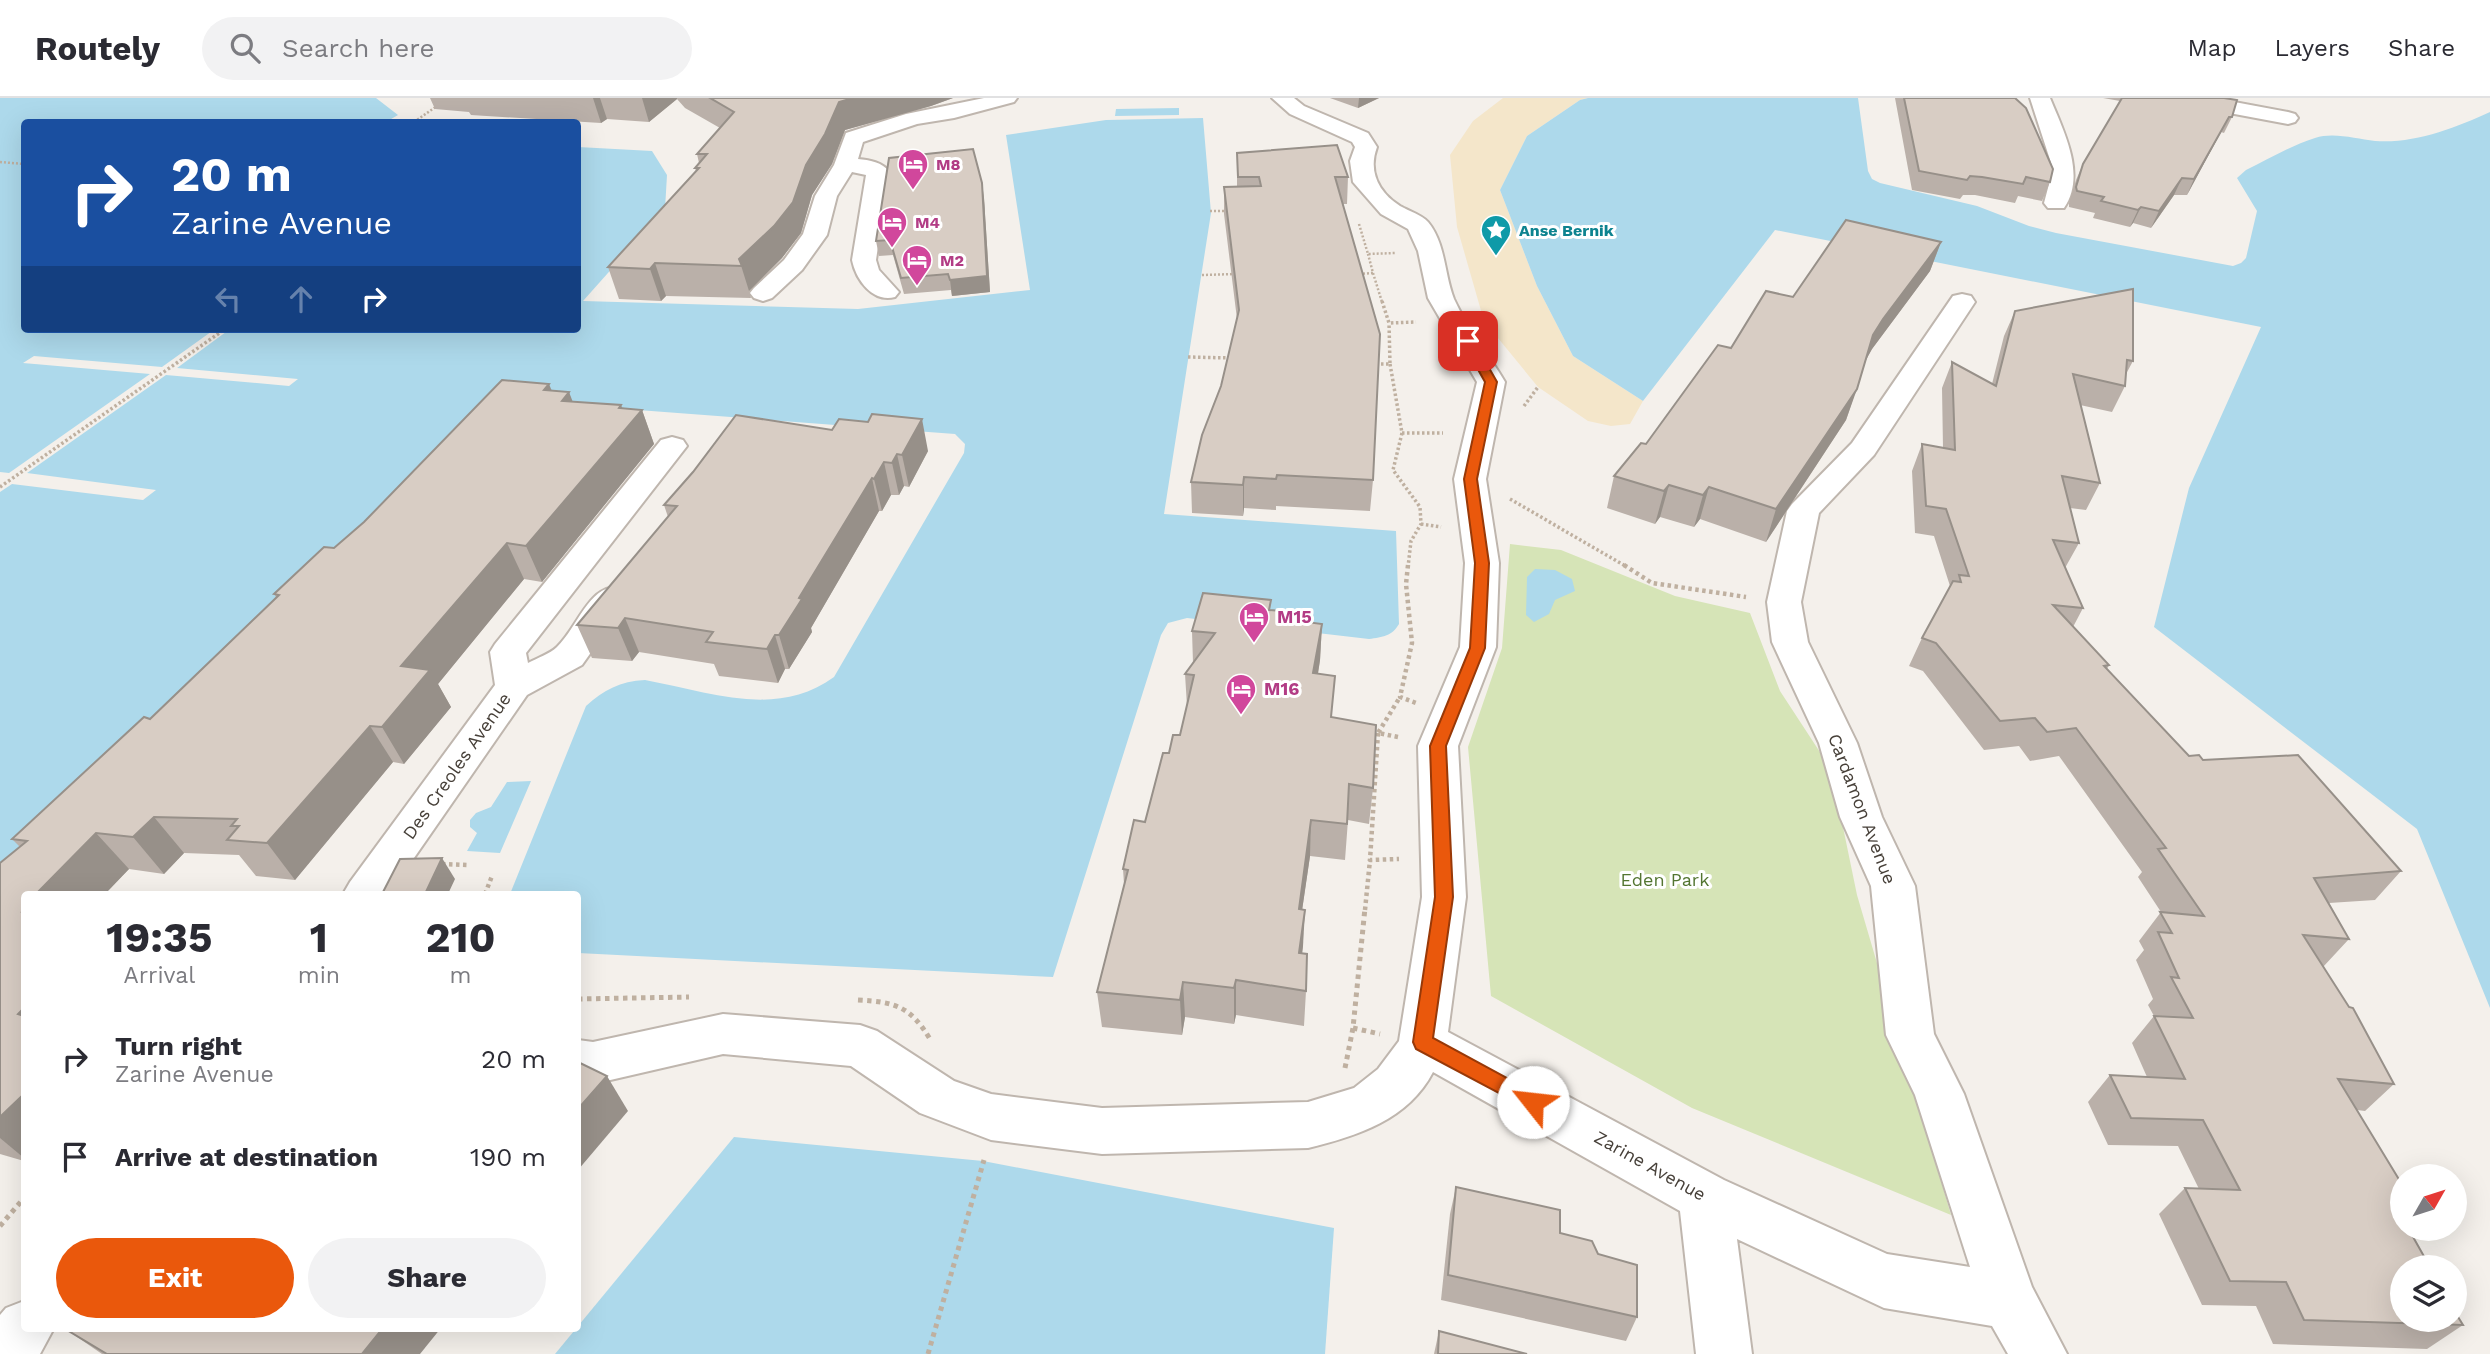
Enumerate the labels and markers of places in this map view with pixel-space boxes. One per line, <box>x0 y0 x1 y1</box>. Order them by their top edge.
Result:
hotel icon: M8 <box>896 147 930 191</box>
place label: M8 <box>936 155 961 174</box>
hotel icon: M4 <box>875 205 909 249</box>
place label: M4 <box>915 213 940 232</box>
place icon: Anse Bernik <box>1479 213 1513 257</box>
place label: Anse Bernik <box>1519 221 1614 240</box>
hotel icon: M2 <box>900 243 934 287</box>
place label: M2 <box>940 251 964 270</box>
pin <box>1438 311 1498 371</box>
hotel icon: M15 <box>1237 600 1271 644</box>
place label: M15 <box>1277 606 1312 627</box>
hotel icon: M16 <box>1224 672 1258 716</box>
place label: M16 <box>1264 678 1299 699</box>

